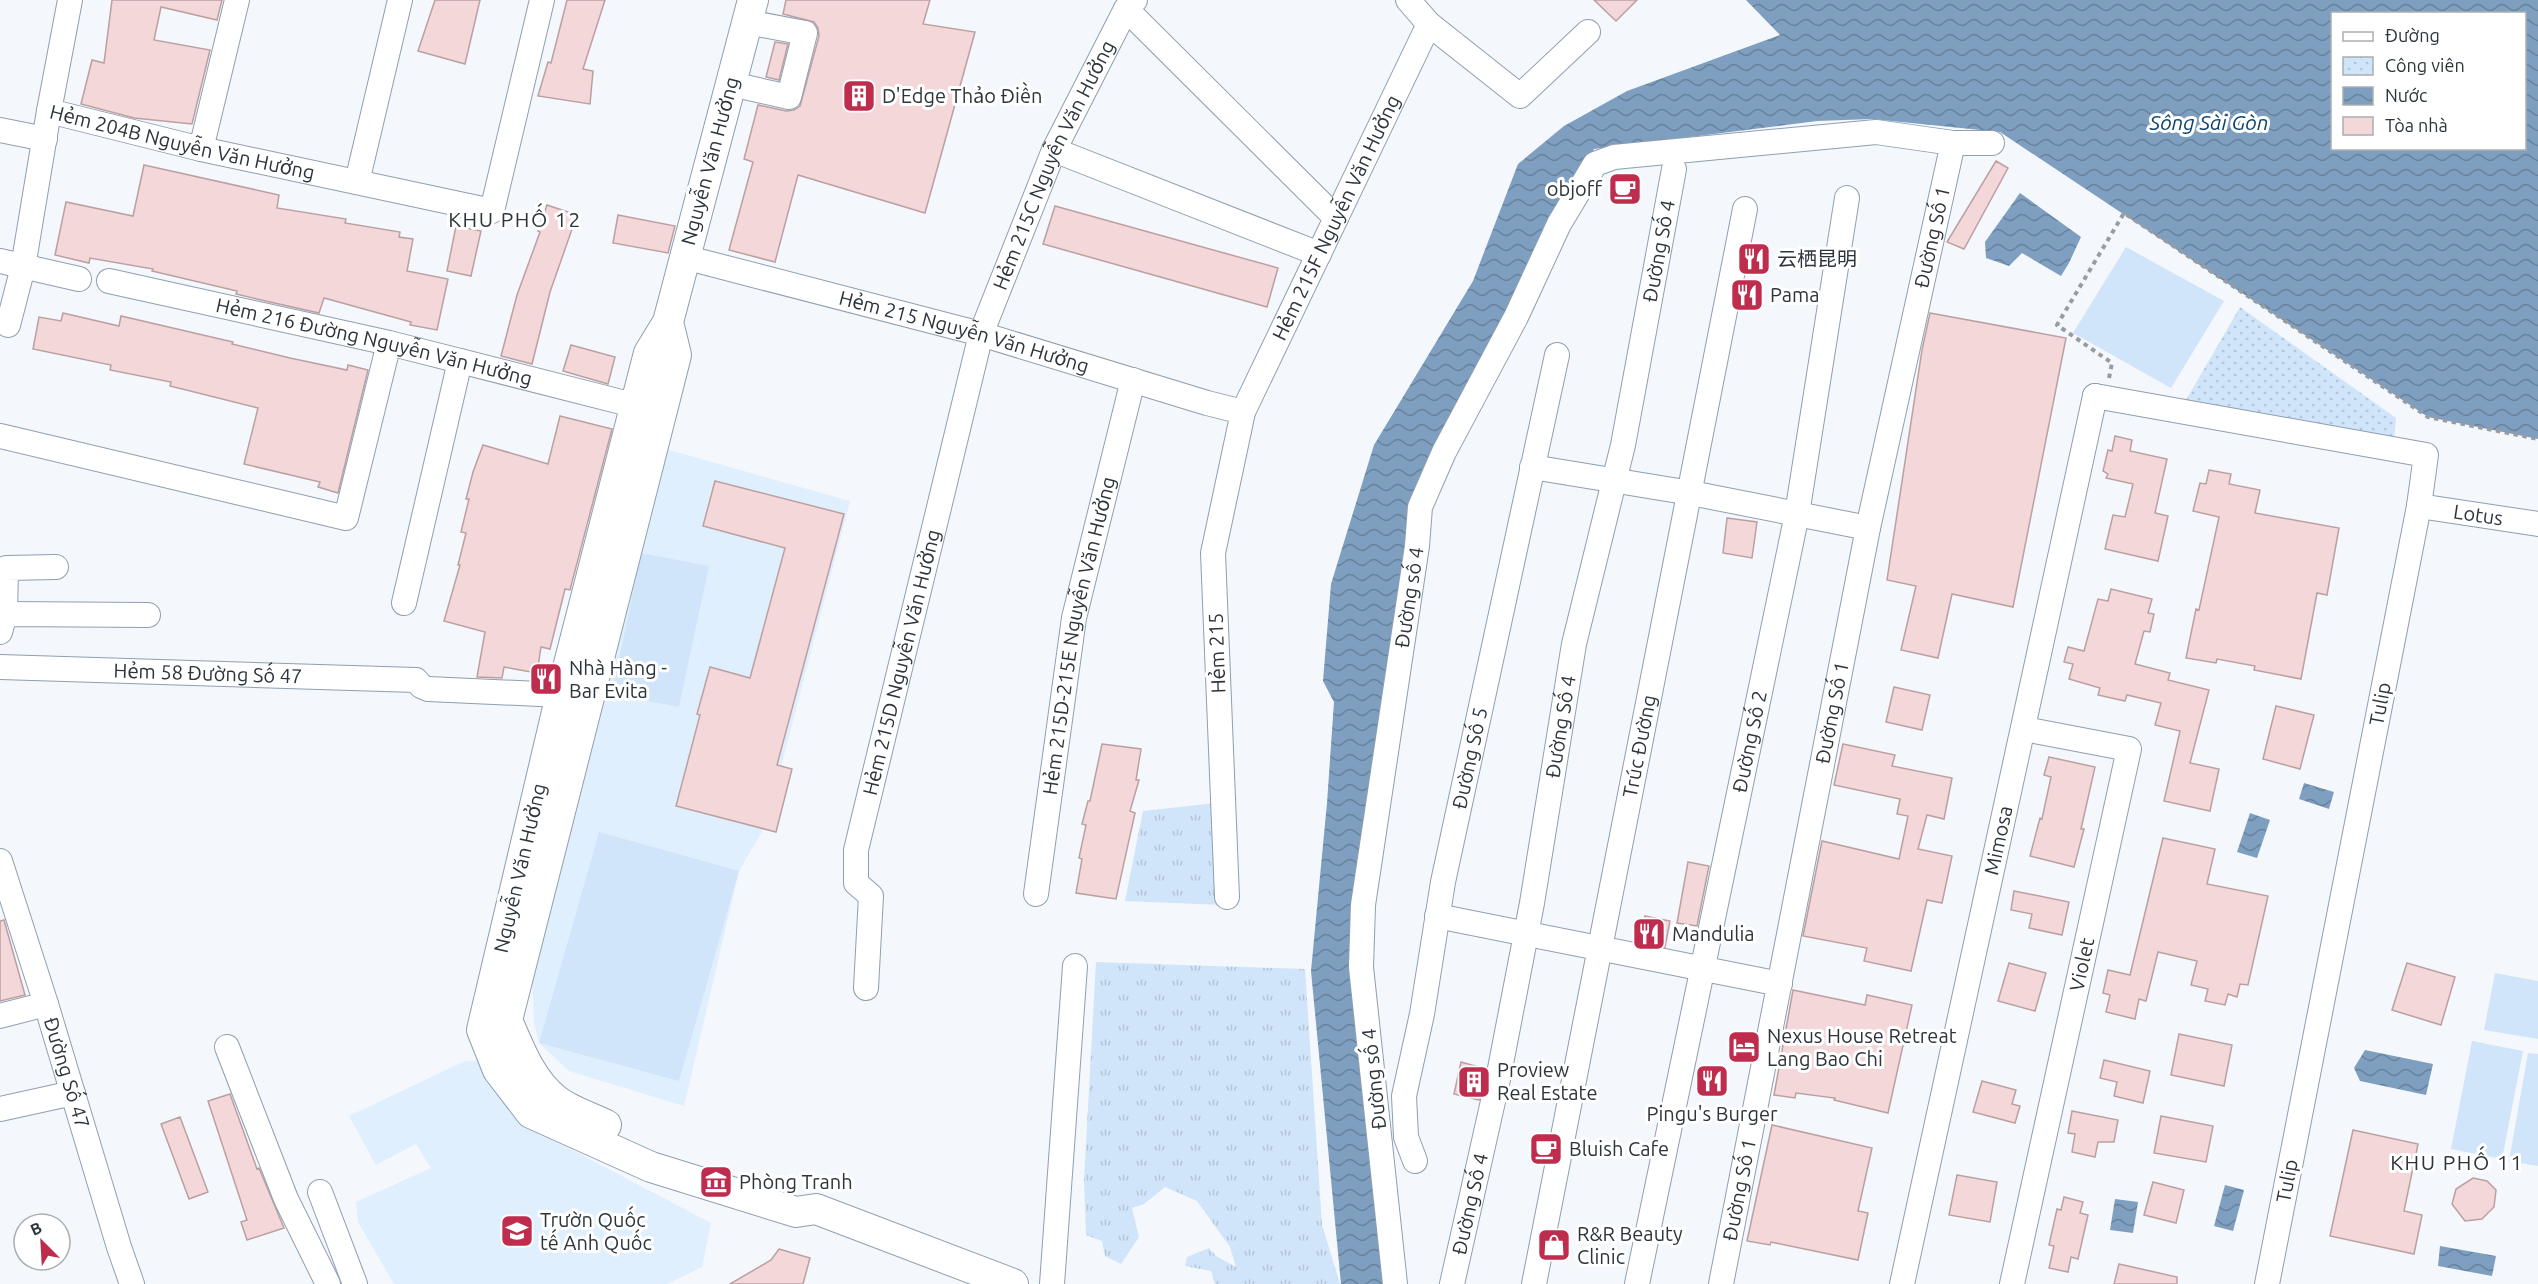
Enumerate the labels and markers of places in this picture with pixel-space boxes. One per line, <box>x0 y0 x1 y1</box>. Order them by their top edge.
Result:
building icon: D'Edge Thảo Điền <box>841 78 877 114</box>
place label: D'Edge Thảo Điền <box>882 81 1042 107</box>
cafe icon: objoff <box>1607 171 1643 207</box>
place label: objoff <box>1547 177 1603 200</box>
restaurant icon: 云栖昆明 <box>1736 241 1772 277</box>
place label: 云栖昆明 <box>1777 247 1857 270</box>
restaurant icon: Pama <box>1729 277 1765 313</box>
place label: Pama <box>1770 283 1820 306</box>
place label: Nhà Hàng - Bar Evita <box>569 656 667 702</box>
restaurant icon: Nhà Hàng - Bar Evita <box>528 661 564 697</box>
restaurant icon: Mandulia <box>1631 916 1667 952</box>
place label: Mandulia <box>1672 922 1755 945</box>
place label: Nexus House Retreat Lang Bao Chi <box>1767 1024 1957 1070</box>
hotel icon: Nexus House Retreat Lang Bao Chi <box>1726 1029 1762 1065</box>
place label: Proview Real Estate <box>1497 1058 1597 1104</box>
restaurant icon: Pingu's Burger <box>1694 1063 1730 1099</box>
building icon: Proview Real Estate <box>1456 1064 1492 1100</box>
place label: Pingu's Burger <box>1646 1102 1778 1125</box>
cafe icon: Bluish Cafe <box>1528 1131 1564 1167</box>
place label: Bluish Cafe <box>1569 1137 1669 1160</box>
museum icon: Phòng Tranh <box>698 1164 734 1200</box>
place label: Phòng Tranh <box>739 1170 853 1193</box>
place label: Trườn Quốc tế Anh Quốc <box>540 1205 652 1254</box>
school or university icon: Trườn Quốc tế Anh Quốc <box>499 1213 535 1249</box>
place label: R&R Beauty Clinic <box>1577 1222 1683 1268</box>
shop icon: R&R Beauty Clinic <box>1536 1227 1572 1263</box>

